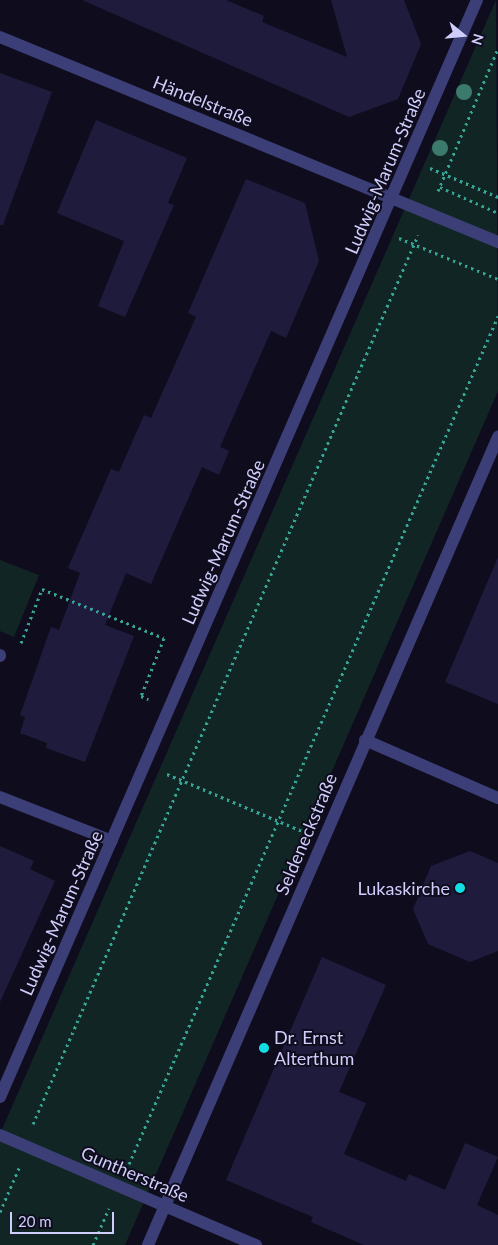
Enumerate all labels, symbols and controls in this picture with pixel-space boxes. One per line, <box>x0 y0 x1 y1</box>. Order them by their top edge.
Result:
north arrow <box>438 10 488 60</box>
text: N <box>468 32 488 47</box>
street label: Händelstraße <box>150 71 256 131</box>
street label: Ludwig-Marum-Straße <box>340 85 430 257</box>
street label: Ludwig-Marum-Straße <box>177 456 269 628</box>
street label: Seldeneckstraße <box>271 770 341 898</box>
street label: Ludwig-Marum-Straße <box>15 827 107 999</box>
place label: Lukaskirche <box>358 877 450 899</box>
marker: Lukaskirche <box>454 882 466 894</box>
place label: Dr. Ernst Alterthum <box>274 1027 354 1070</box>
marker: Dr. Ernst Alterthum <box>258 1042 270 1054</box>
street label: Guntherstraße <box>78 1142 192 1206</box>
scale bar <box>12 1202 116 1234</box>
text: 20 m <box>18 1212 52 1230</box>

